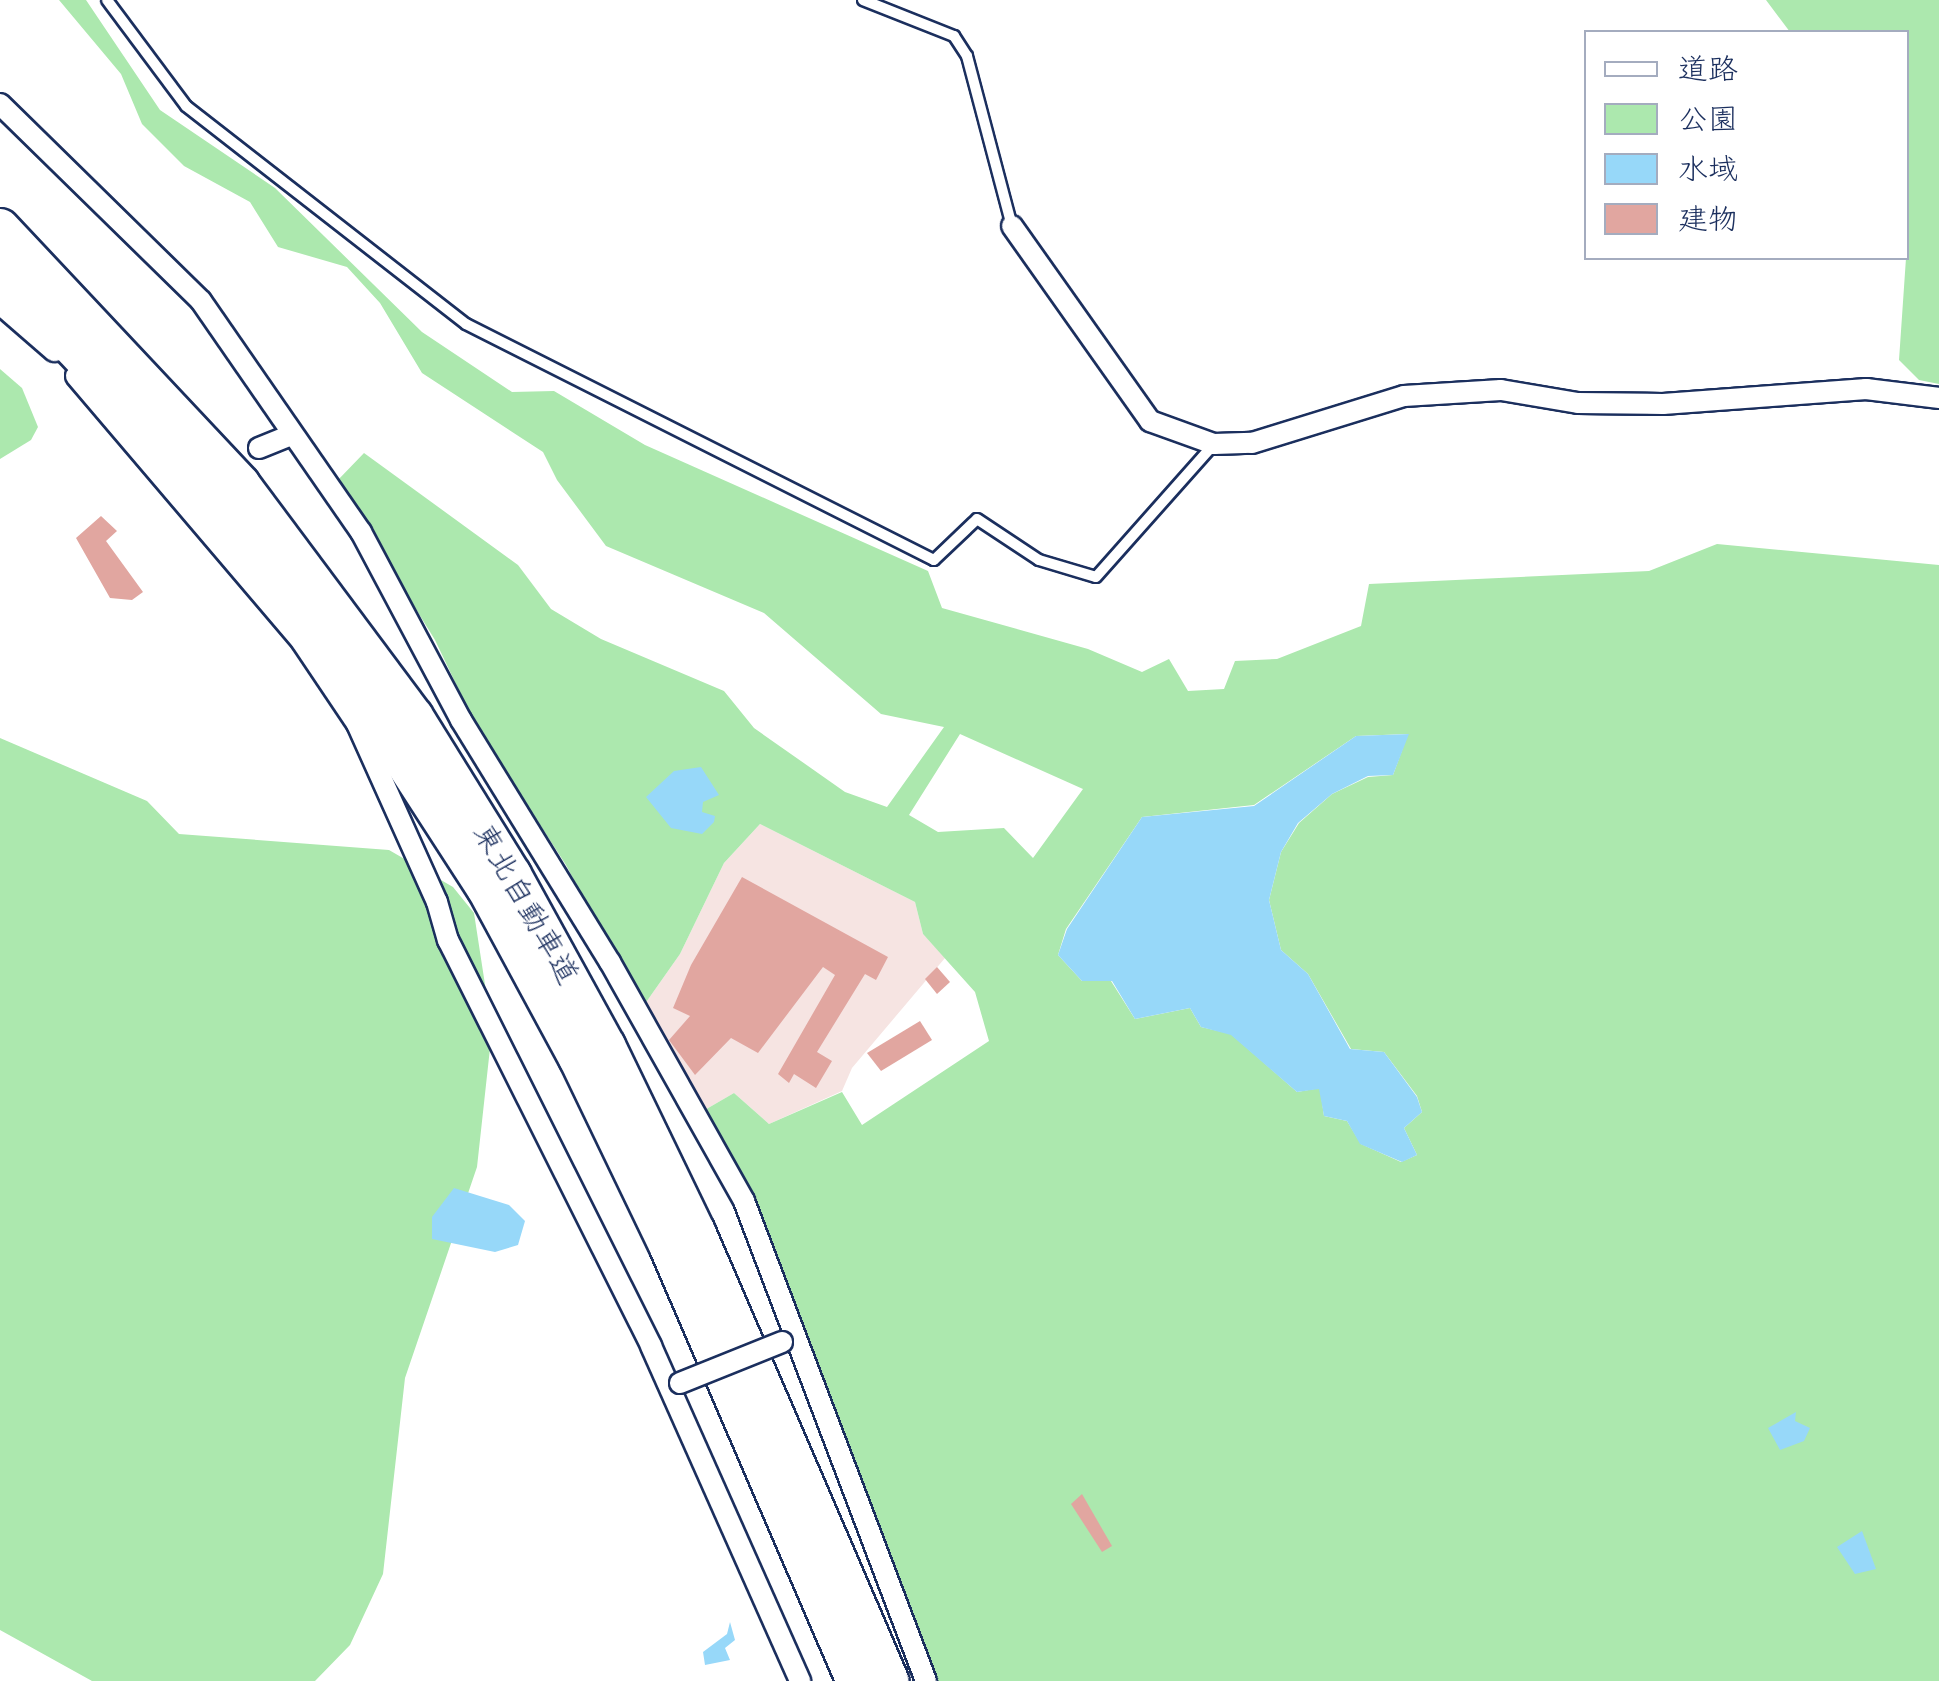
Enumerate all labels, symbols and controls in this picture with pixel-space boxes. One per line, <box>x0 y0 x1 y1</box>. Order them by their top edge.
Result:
legend <box>1584 30 1909 260</box>
text: 道路 <box>1678 42 1738 96</box>
text: 公園 <box>1678 92 1738 146</box>
text: 水域 <box>1678 142 1738 196</box>
text: 建物 <box>1678 192 1738 246</box>
street label: 東北自動車道 <box>465 817 587 991</box>

